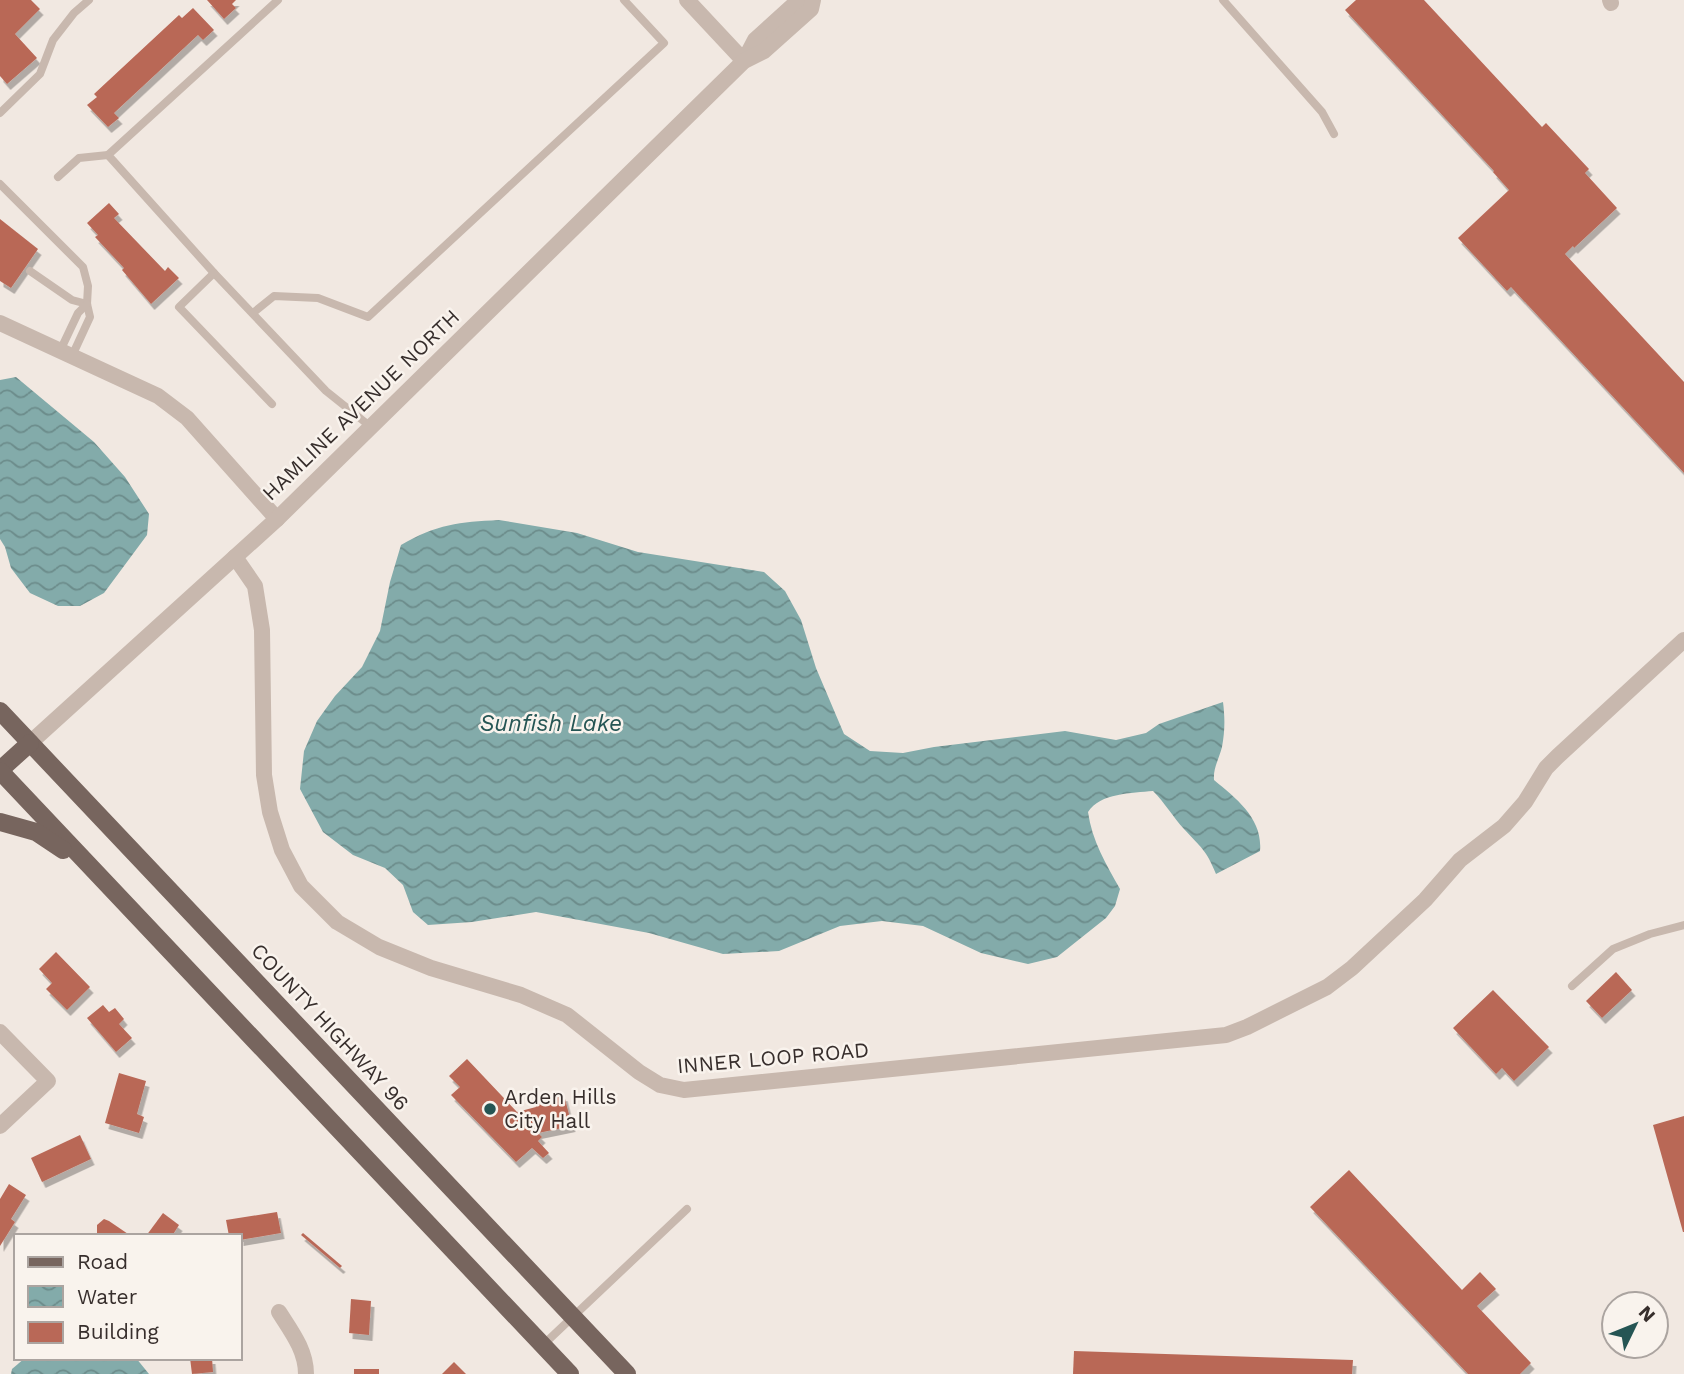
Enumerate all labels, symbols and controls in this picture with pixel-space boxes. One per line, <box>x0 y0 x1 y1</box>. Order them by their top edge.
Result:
street label: HAMLINE AVENUE NORTH <box>257 304 464 505</box>
water label: Sunfish Lake <box>480 710 622 737</box>
street label: COUNTY HIGHWAY 96 <box>246 938 414 1115</box>
street label: INNER LOOP ROAD <box>676 1037 870 1078</box>
place label: Arden Hills City Hall <box>504 1084 616 1133</box>
marker: Arden Hills City Hall <box>482 1101 498 1117</box>
legend <box>14 1234 242 1360</box>
text: Road <box>77 1249 128 1274</box>
text: Water <box>77 1284 138 1309</box>
north arrow <box>1600 1290 1670 1360</box>
text: N <box>1634 1301 1660 1327</box>
text: Building <box>77 1319 159 1344</box>

